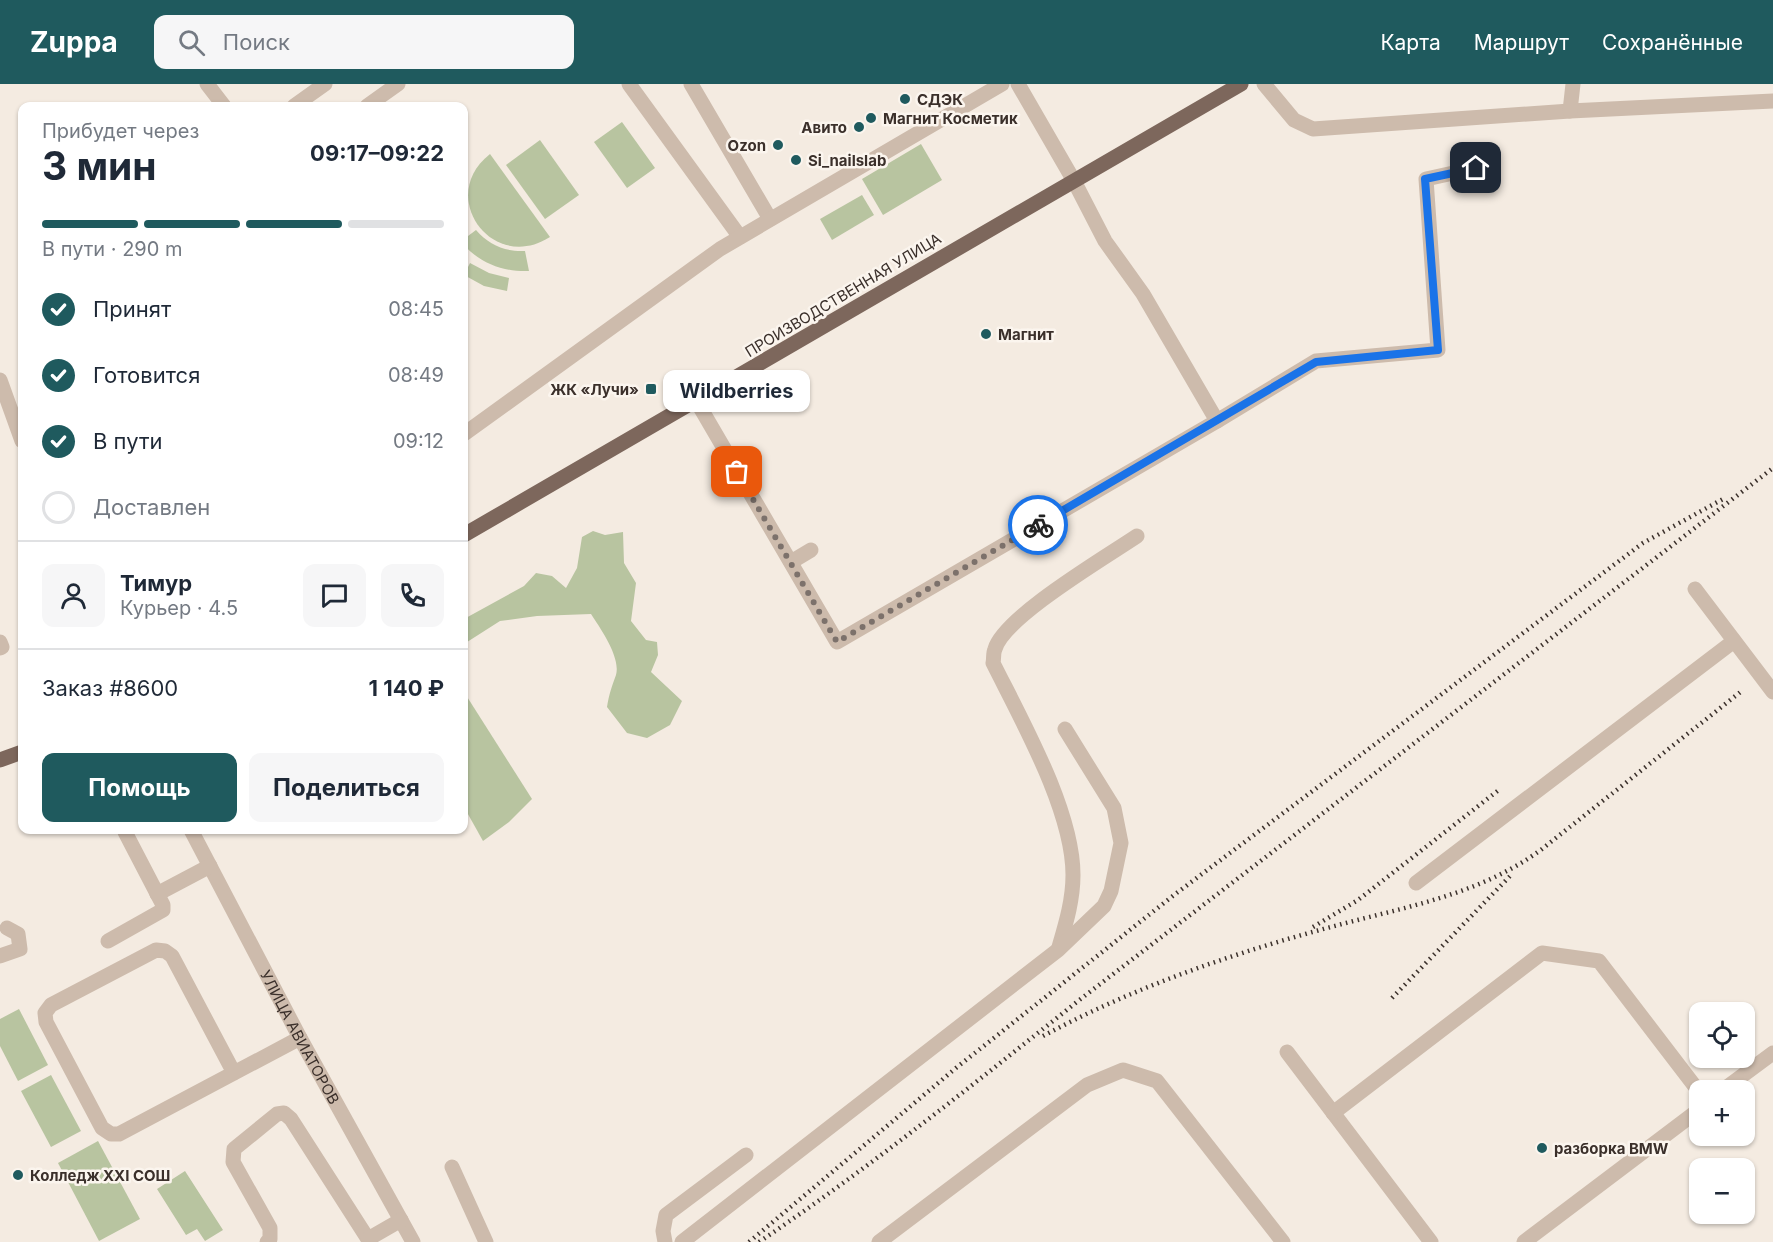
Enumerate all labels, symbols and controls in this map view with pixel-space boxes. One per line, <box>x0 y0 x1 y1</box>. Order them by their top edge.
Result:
search box <box>154 15 574 69</box>
text: Zuppa <box>30 25 118 59</box>
icon: search <box>175 26 208 59</box>
text: Поиск <box>223 29 290 55</box>
text: Карта <box>1380 30 1441 55</box>
text: Маршрут <box>1474 30 1569 55</box>
text: Сохранённые <box>1602 30 1743 55</box>
place label: СДЭК <box>917 90 963 109</box>
marker: СДЭК <box>898 92 912 106</box>
place label: Магнит Косметик <box>883 109 1018 128</box>
marker: Магнит Косметик <box>864 111 878 125</box>
place label: Авито <box>801 118 847 137</box>
text: Прибудет через <box>42 119 199 143</box>
marker: Авито <box>852 120 866 134</box>
place label: Ozon <box>728 136 766 155</box>
marker: Ozon <box>771 138 785 152</box>
text: 09:17–09:22 <box>310 140 444 166</box>
text: 3 мин <box>42 142 157 189</box>
pin <box>1450 142 1501 193</box>
place label: Si_nailslab <box>808 151 886 170</box>
icon: home <box>1459 151 1492 184</box>
marker: Si_nailslab <box>789 153 803 167</box>
street label: ПРОИЗВОДСТВЕННАЯ УЛИЦА <box>741 229 945 361</box>
text: В пути · 290 m <box>42 237 183 261</box>
icon: check <box>42 293 75 326</box>
text: Принят <box>93 296 171 322</box>
text: 08:45 <box>388 297 444 321</box>
place label: Магнит <box>998 325 1054 344</box>
marker: Магнит <box>979 327 993 341</box>
icon: check <box>42 359 75 392</box>
text: Готовится <box>93 362 200 388</box>
text: 08:49 <box>388 363 444 387</box>
callout: Wildberries <box>664 370 810 412</box>
text: Wildberries <box>680 379 793 403</box>
place label: ЖК «Лучи» <box>550 380 639 399</box>
marker: ЖК «Лучи» <box>644 382 658 396</box>
icon: check <box>42 425 75 458</box>
text: В пути <box>93 428 162 454</box>
text: 09:12 <box>393 429 444 453</box>
pin <box>711 446 762 497</box>
icon: bag <box>720 455 753 488</box>
text: Доставлен <box>93 494 210 520</box>
courier <box>1008 495 1068 555</box>
icon: bike <box>1022 509 1055 542</box>
button: person <box>42 564 105 627</box>
button: chat <box>303 564 366 627</box>
button: phone <box>381 564 444 627</box>
text: Тимур <box>120 570 192 596</box>
text: Курьер · 4.5 <box>120 596 238 620</box>
text: Заказ #8600 <box>42 675 178 701</box>
text: 1 140 ₽ <box>369 675 444 701</box>
button: Помощь <box>42 753 237 822</box>
button: Поделиться <box>249 753 444 822</box>
street label: УЛИЦА АВИАТОРОВ <box>256 967 344 1107</box>
map controls <box>1689 1002 1755 1224</box>
button: locate <box>1689 1002 1755 1068</box>
button: + <box>1689 1080 1755 1146</box>
place label: разборка BMW <box>1554 1139 1669 1158</box>
marker: разборка BMW <box>1535 1141 1549 1155</box>
button: − <box>1689 1158 1755 1224</box>
place label: Колледж XXI СОШ <box>30 1166 170 1185</box>
marker: Колледж XXI СОШ <box>11 1168 25 1182</box>

